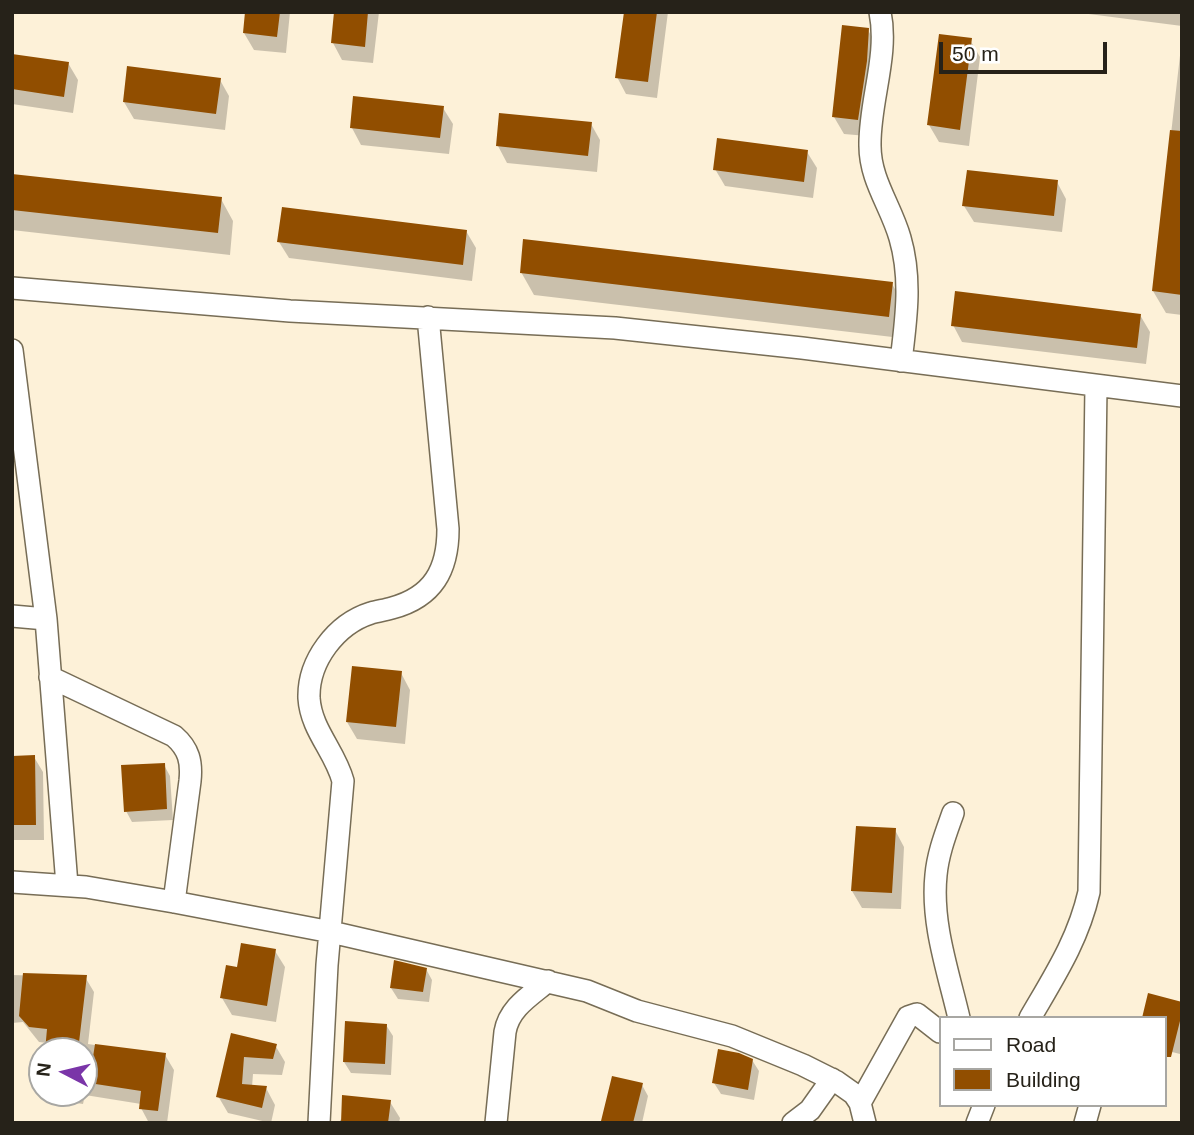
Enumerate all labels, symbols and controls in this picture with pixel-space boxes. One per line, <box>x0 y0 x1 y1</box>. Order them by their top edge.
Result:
scale bar <box>942 28 1110 72</box>
text: 50 m <box>952 42 999 65</box>
legend <box>939 1016 1166 1107</box>
text: Road <box>1006 1033 1056 1056</box>
north arrow <box>28 1037 98 1107</box>
text: N <box>32 1062 55 1078</box>
text: Building <box>1006 1068 1081 1091</box>

